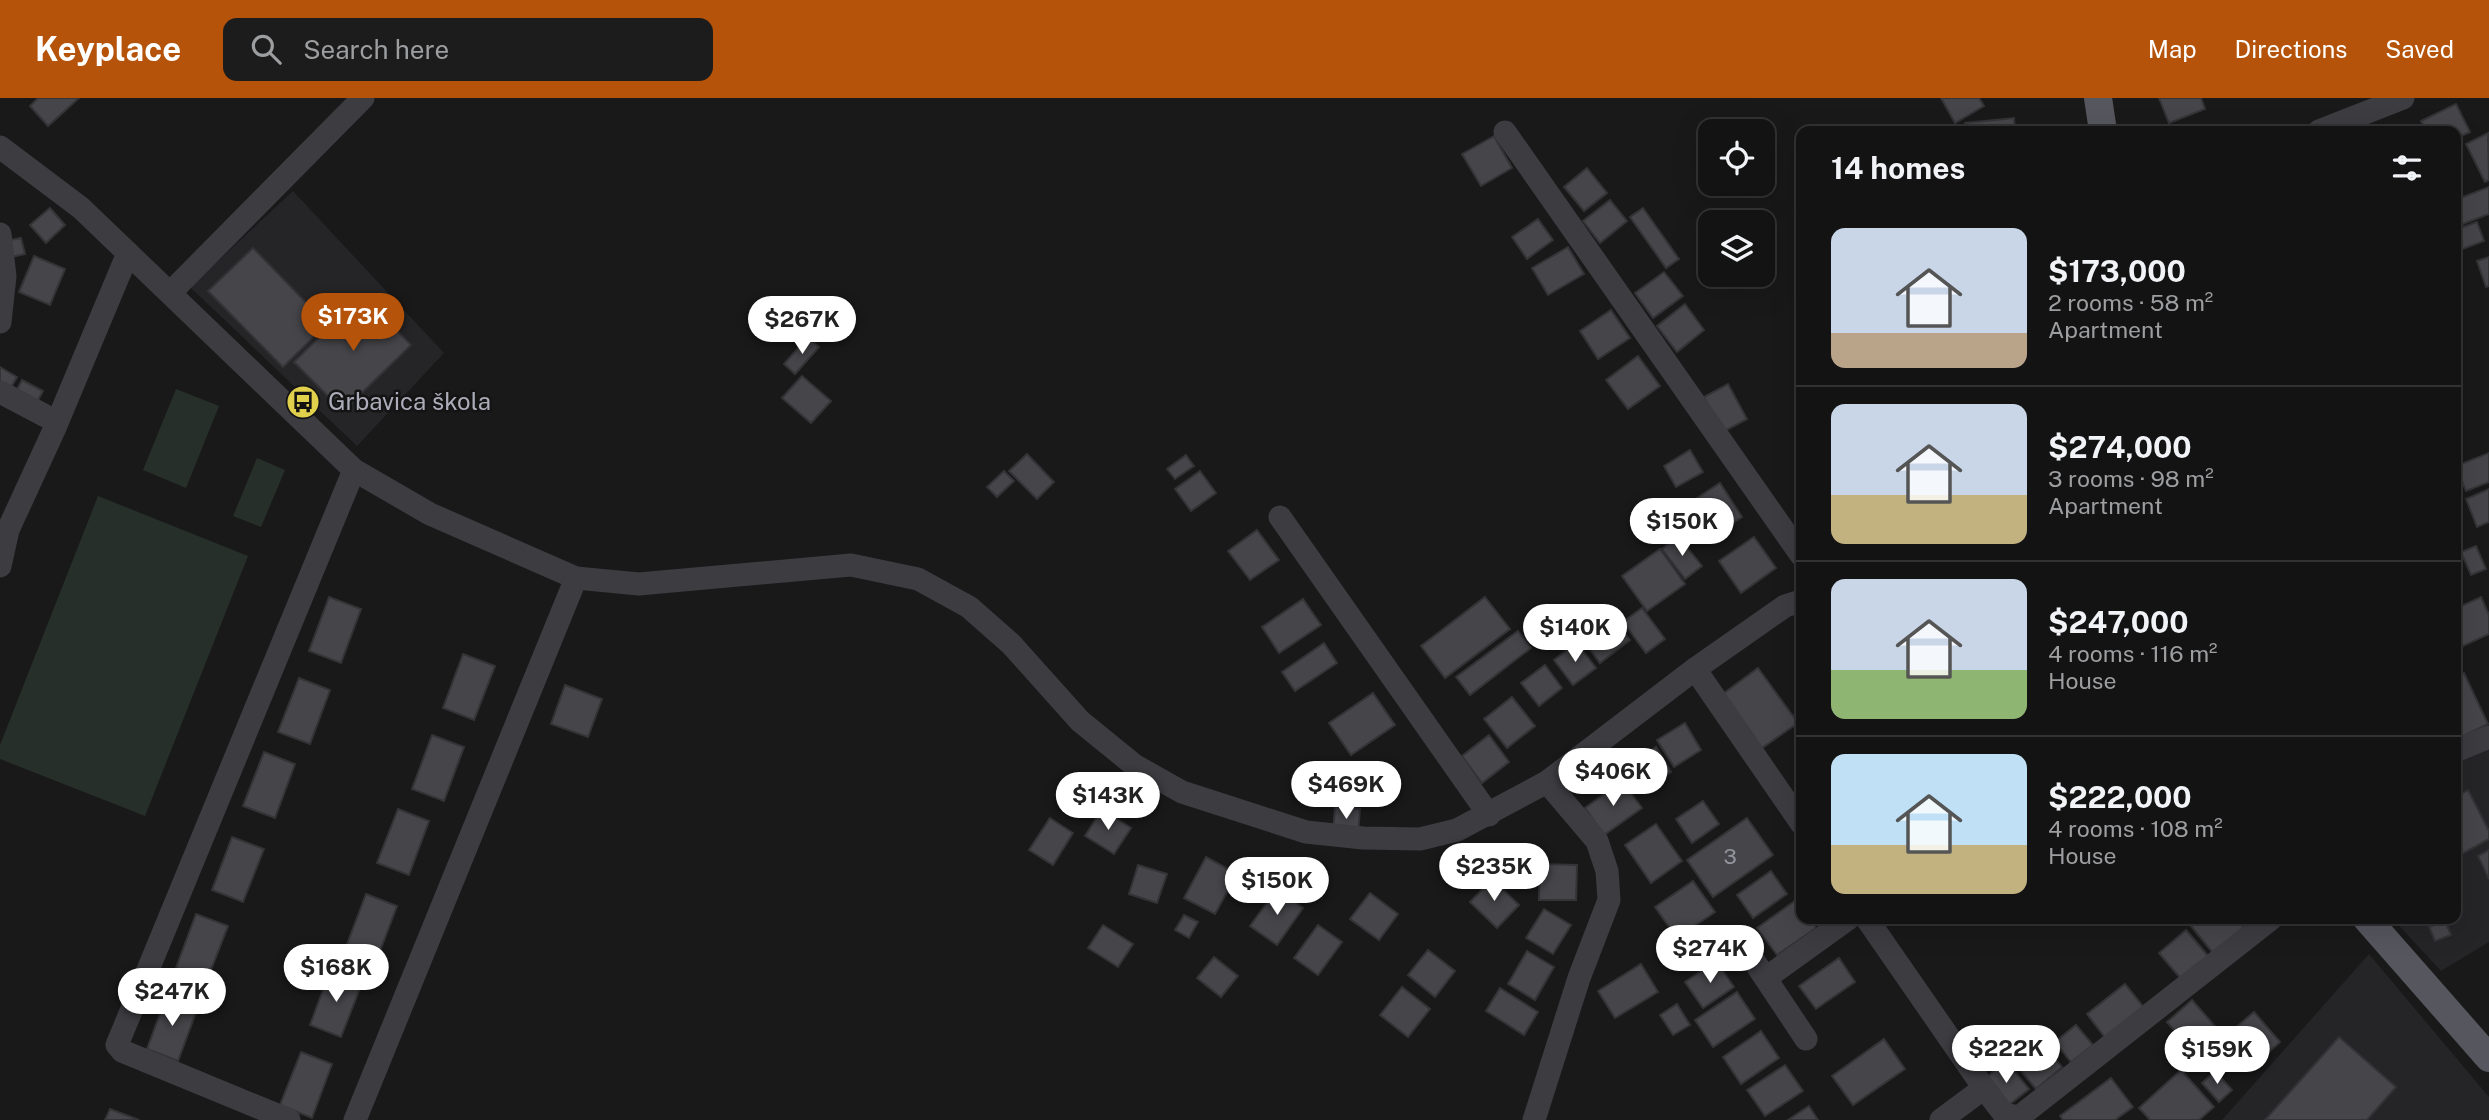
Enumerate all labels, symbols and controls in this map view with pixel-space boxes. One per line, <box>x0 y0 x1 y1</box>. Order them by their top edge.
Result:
search box <box>223 18 713 81</box>
text: Keyplace <box>35 30 181 68</box>
icon: search <box>247 30 285 68</box>
text: Search here <box>303 34 449 65</box>
text: Map <box>2148 35 2197 63</box>
text: Directions <box>2235 35 2347 63</box>
text: Saved <box>2385 35 2454 63</box>
map controls <box>1698 119 1775 287</box>
button: locate <box>1698 119 1775 196</box>
icon: filters <box>2388 149 2426 187</box>
text: 14 homes <box>1831 150 1965 186</box>
button: layers <box>1698 210 1775 287</box>
text: $173,000 <box>2048 253 2186 289</box>
icon: home <box>1887 256 1971 340</box>
text: 2 rooms · 58 m² <box>2048 289 2213 316</box>
pin: $173K <box>304 294 402 353</box>
pin: $267K <box>753 296 851 356</box>
text: $173K <box>317 302 389 329</box>
text: $267K <box>764 305 840 332</box>
text: Apartment <box>2048 316 2163 343</box>
bus stop icon: Grbavica škola <box>284 383 322 421</box>
place label: Grbavica škola <box>328 387 491 415</box>
text: $274,000 <box>2048 429 2192 465</box>
icon: home <box>1887 432 1971 516</box>
text: 3 rooms · 98 m² <box>2048 465 2214 492</box>
text: Apartment <box>2048 492 2163 519</box>
pin: $150K <box>1633 498 1731 558</box>
text: $150K <box>1646 507 1718 534</box>
pin: $140K <box>1526 604 1624 664</box>
text: $247,000 <box>2048 604 2189 640</box>
icon: home <box>1887 607 1971 691</box>
text: $140K <box>1539 613 1611 640</box>
text: 4 rooms · 116 m² <box>2048 640 2217 667</box>
text: House <box>2048 667 2116 694</box>
pin: $406K <box>1564 748 1662 808</box>
text: $406K <box>1574 757 1652 784</box>
pin: $469K <box>1297 762 1395 821</box>
text: $469K <box>1307 770 1385 797</box>
pin: $143K <box>1059 772 1157 832</box>
text: $222,000 <box>2048 779 2192 815</box>
text: $143K <box>1072 781 1144 808</box>
icon: home <box>1887 782 1971 866</box>
text: 4 rooms · 108 m² <box>2048 815 2223 842</box>
text: House <box>2048 842 2116 869</box>
pin: $235K <box>1445 844 1543 903</box>
house number: 3 <box>1723 844 1737 869</box>
text: $235K <box>1455 852 1533 879</box>
pin: $150K <box>1228 858 1326 917</box>
text: $150K <box>1241 866 1313 893</box>
pin: $274K <box>1661 926 1759 985</box>
text: $274K <box>1672 934 1748 961</box>
pin: $168K <box>287 944 385 1004</box>
text: $168K <box>300 953 372 980</box>
pin: $247K <box>123 968 221 1028</box>
text: $247K <box>134 977 210 1004</box>
pin: $222K <box>1957 1026 2055 1085</box>
pin: $159K <box>2168 1026 2266 1086</box>
text: $222K <box>1968 1034 2044 1061</box>
text: $159K <box>2181 1035 2253 1062</box>

